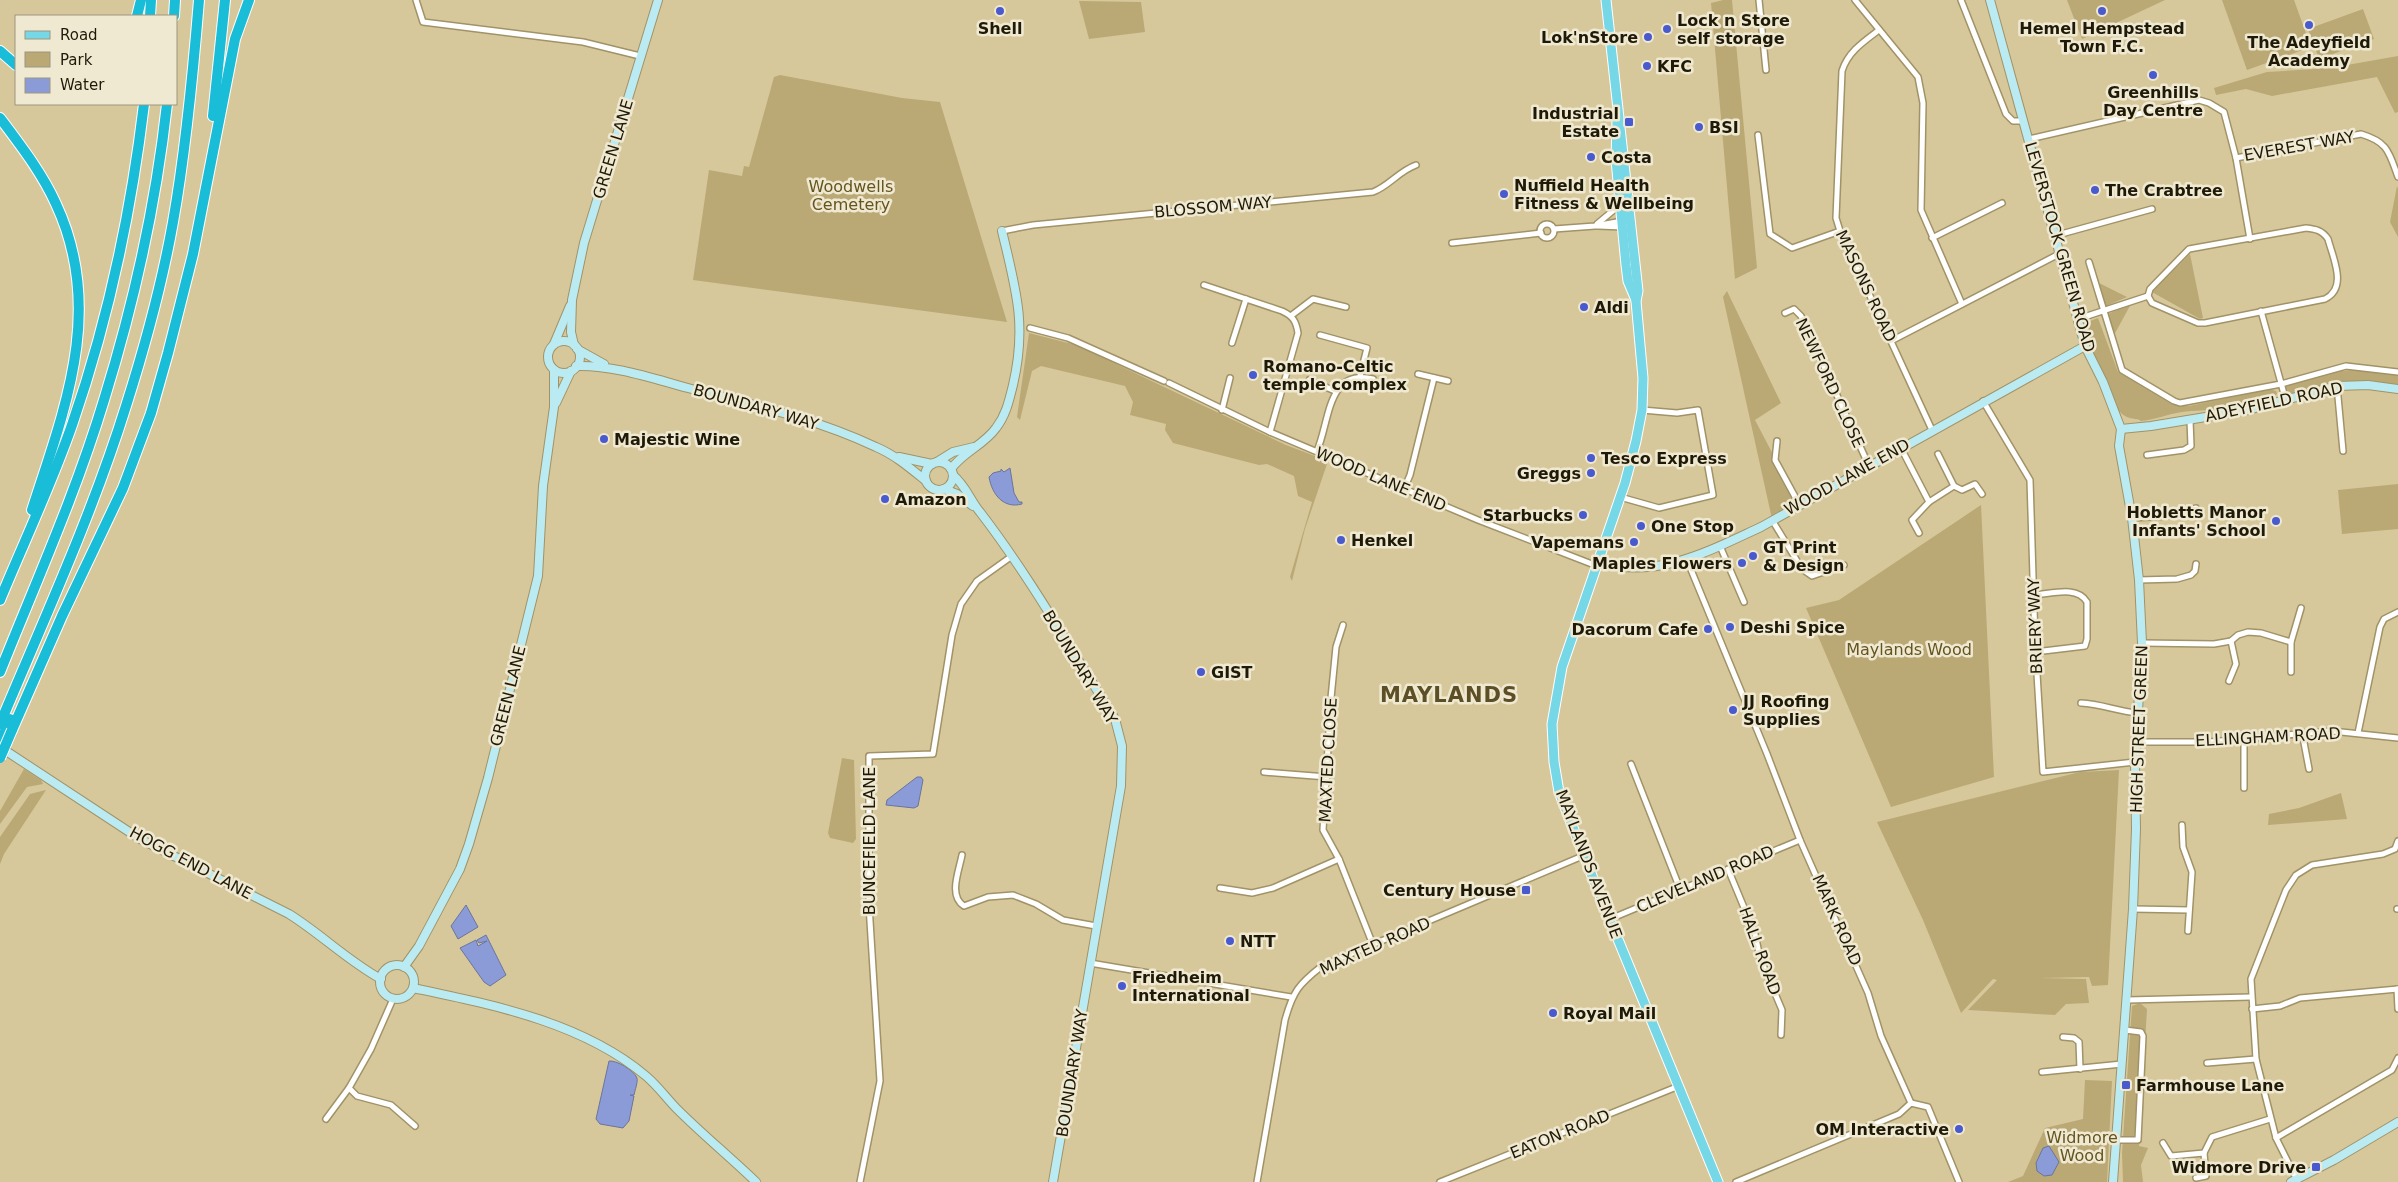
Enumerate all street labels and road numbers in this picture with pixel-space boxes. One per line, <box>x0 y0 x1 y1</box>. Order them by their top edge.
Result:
street label: GREEN LANE <box>589 97 637 201</box>
street label: EVEREST WAY <box>2242 127 2356 165</box>
street label: LEVERSTOCK GREEN ROAD <box>2021 140 2099 354</box>
street label: BLOSSOM WAY <box>1153 192 1273 222</box>
street label: MASONS ROAD <box>1832 227 1900 345</box>
street label: NEWFORD CLOSE <box>1792 315 1868 451</box>
street label: ADEYFIELD ROAD <box>2203 378 2345 426</box>
street label: BOUNDARY WAY <box>691 380 821 434</box>
street label: WOOD LANE END <box>1781 435 1913 519</box>
street label: WOOD LANE END <box>1313 443 1449 515</box>
street label: BRIERY WAY <box>2024 577 2046 674</box>
street label: BOUNDARY WAY <box>1039 607 1122 728</box>
street label: GREEN LANE <box>486 644 530 748</box>
street label: HIGH STREET GREEN <box>2127 645 2151 813</box>
street label: MAXTED CLOSE <box>1315 697 1341 823</box>
street label: ELLINGHAM ROAD <box>2195 724 2341 750</box>
street label: BUNCEFIELD LANE <box>860 767 879 915</box>
street label: MAYLANDS AVENUE <box>1552 787 1626 941</box>
street label: HOGG END LANE <box>126 823 256 903</box>
street label: CLEVELAND ROAD <box>1633 841 1777 917</box>
street label: MARK ROAD <box>1808 871 1866 969</box>
street label: HALL ROAD <box>1735 904 1785 998</box>
street label: MAXTED ROAD <box>1317 913 1433 979</box>
street label: BOUNDARY WAY <box>1053 1007 1092 1138</box>
street label: EATON ROAD <box>1507 1105 1613 1163</box>

